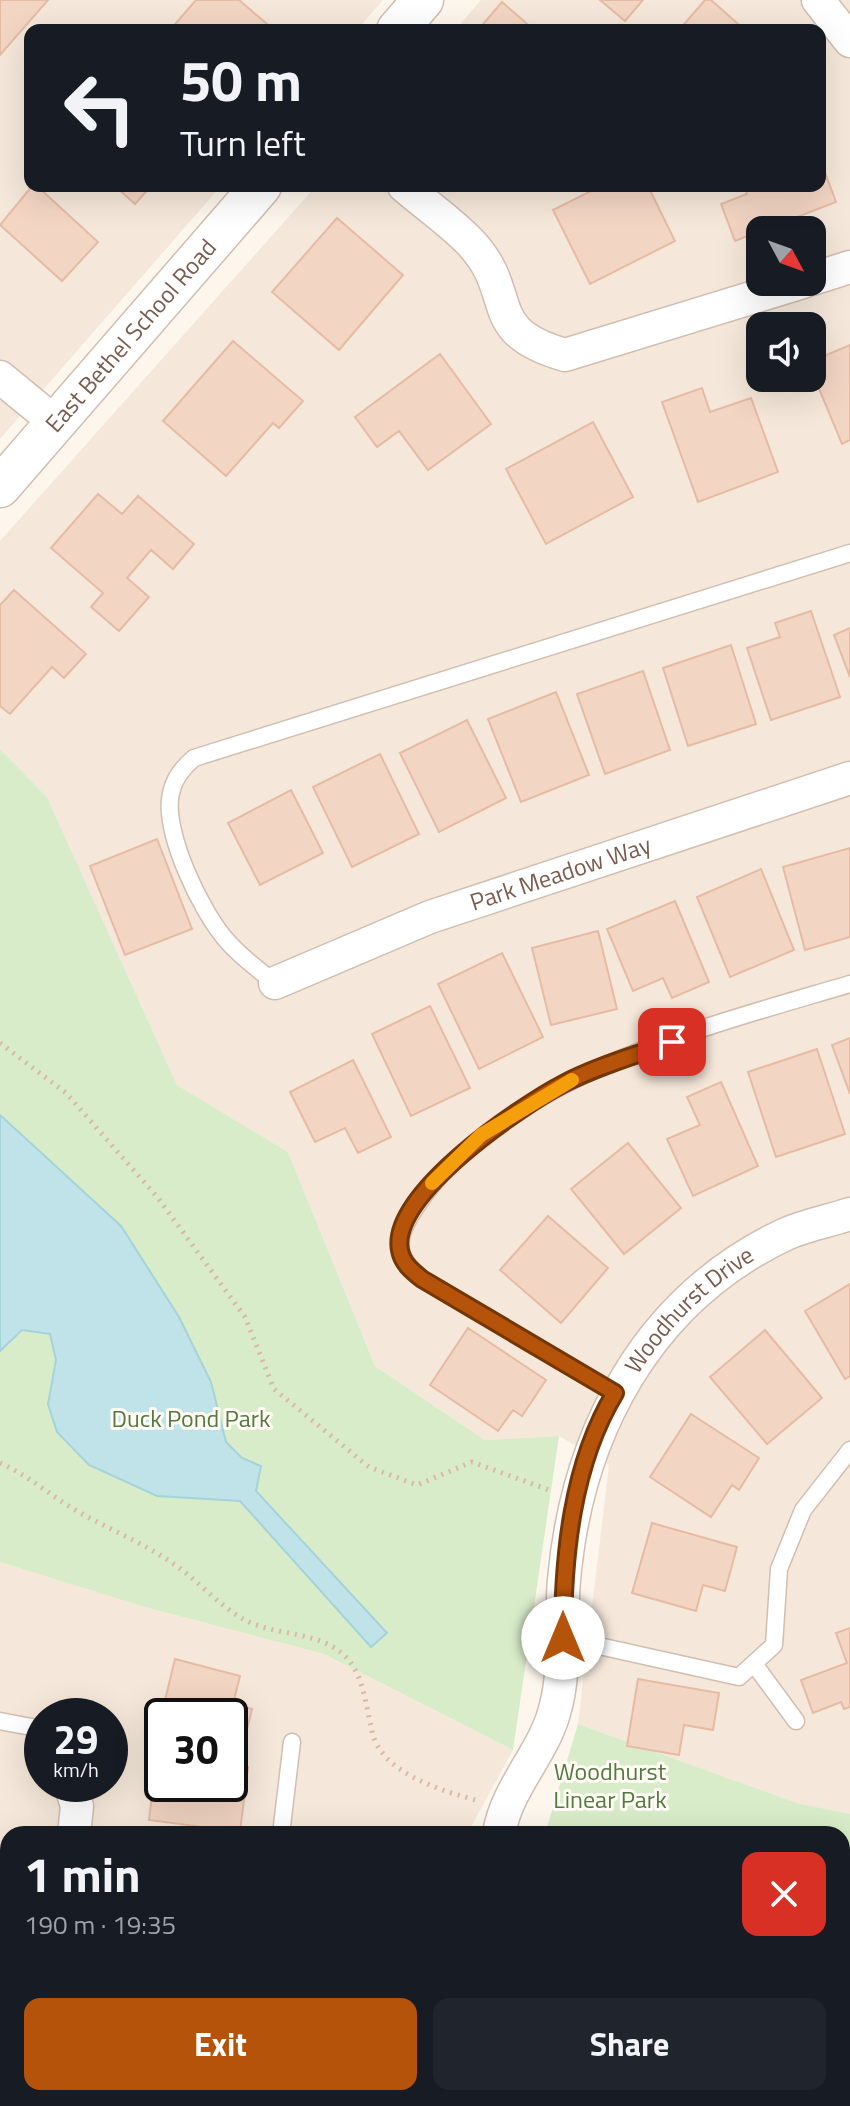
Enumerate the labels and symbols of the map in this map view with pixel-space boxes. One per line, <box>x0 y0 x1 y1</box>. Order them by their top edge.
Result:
north arrow <box>746 216 826 296</box>
street label: East Bethel School Road <box>36 231 224 440</box>
street label: Park Meadow Way <box>465 826 656 920</box>
pin <box>638 1008 706 1076</box>
street label: Woodhurst Drive <box>615 1236 760 1380</box>
park label: Duck Pond Park <box>111 1400 271 1436</box>
position arrow <box>521 1596 605 1680</box>
speed limit sign: 30 <box>144 1698 248 1802</box>
park label: Woodhurst Linear Park <box>553 1753 667 1817</box>

